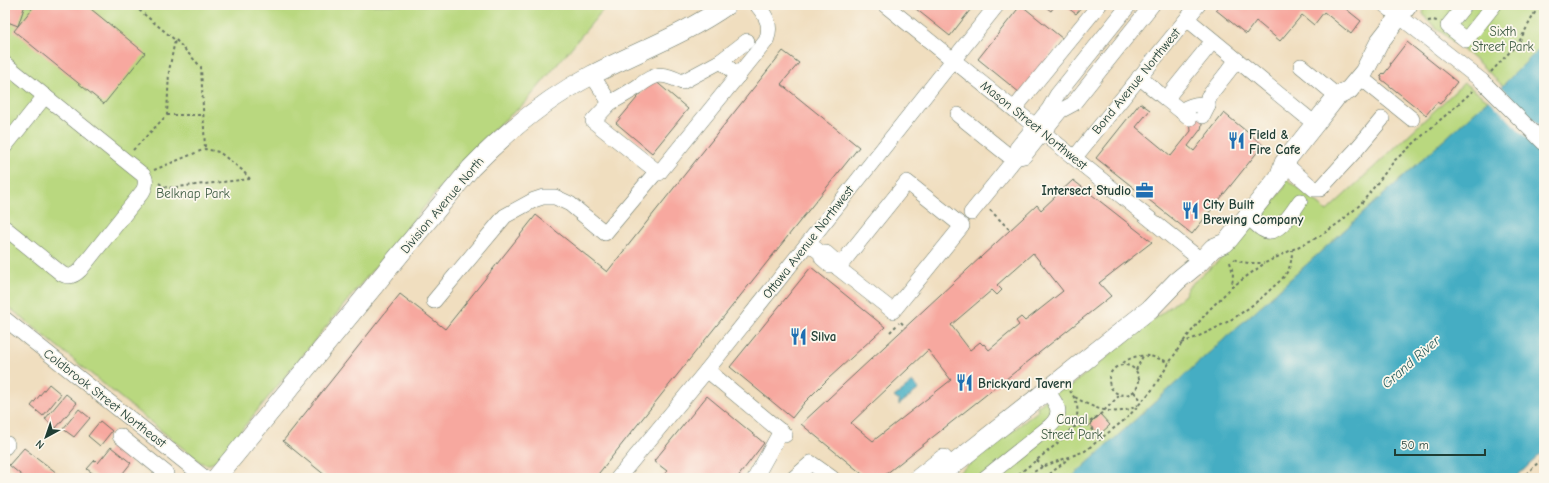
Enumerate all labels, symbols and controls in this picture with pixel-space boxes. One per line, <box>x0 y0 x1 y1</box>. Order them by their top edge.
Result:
street label: Bond Avenue Northwest <box>1089 24 1184 137</box>
park label: Sixth Street Park <box>1472 24 1535 54</box>
street label: Mason Street Northwest <box>978 77 1091 173</box>
place label: Field & Fire Cafe <box>1249 127 1301 157</box>
restaurant icon: Field & Fire Cafe <box>1226 131 1246 151</box>
street label: Division Avenue North <box>397 154 487 256</box>
office icon: Intersect Studio <box>1134 180 1154 200</box>
street label: Ottawa Avenue Northwest <box>759 182 858 301</box>
place label: Intersect Studio <box>1041 183 1131 198</box>
park label: Belknap Park <box>156 186 231 201</box>
place label: City Built Brewing Company <box>1203 197 1304 227</box>
restaurant icon: City Built Brewing Company <box>1180 201 1200 221</box>
restaurant icon: Silva <box>788 326 808 346</box>
place label: Silva <box>811 329 836 344</box>
water label: Grand River <box>1378 331 1445 392</box>
street label: Coldbrook Street Northeast <box>41 345 169 451</box>
restaurant icon: Brickyard Tavern <box>955 373 975 393</box>
place label: Brickyard Tavern <box>978 376 1072 391</box>
park label: Canal Street Park <box>1041 412 1104 442</box>
north arrow <box>26 417 66 457</box>
scale bar <box>1395 431 1485 457</box>
text: 50 m <box>1401 438 1429 452</box>

